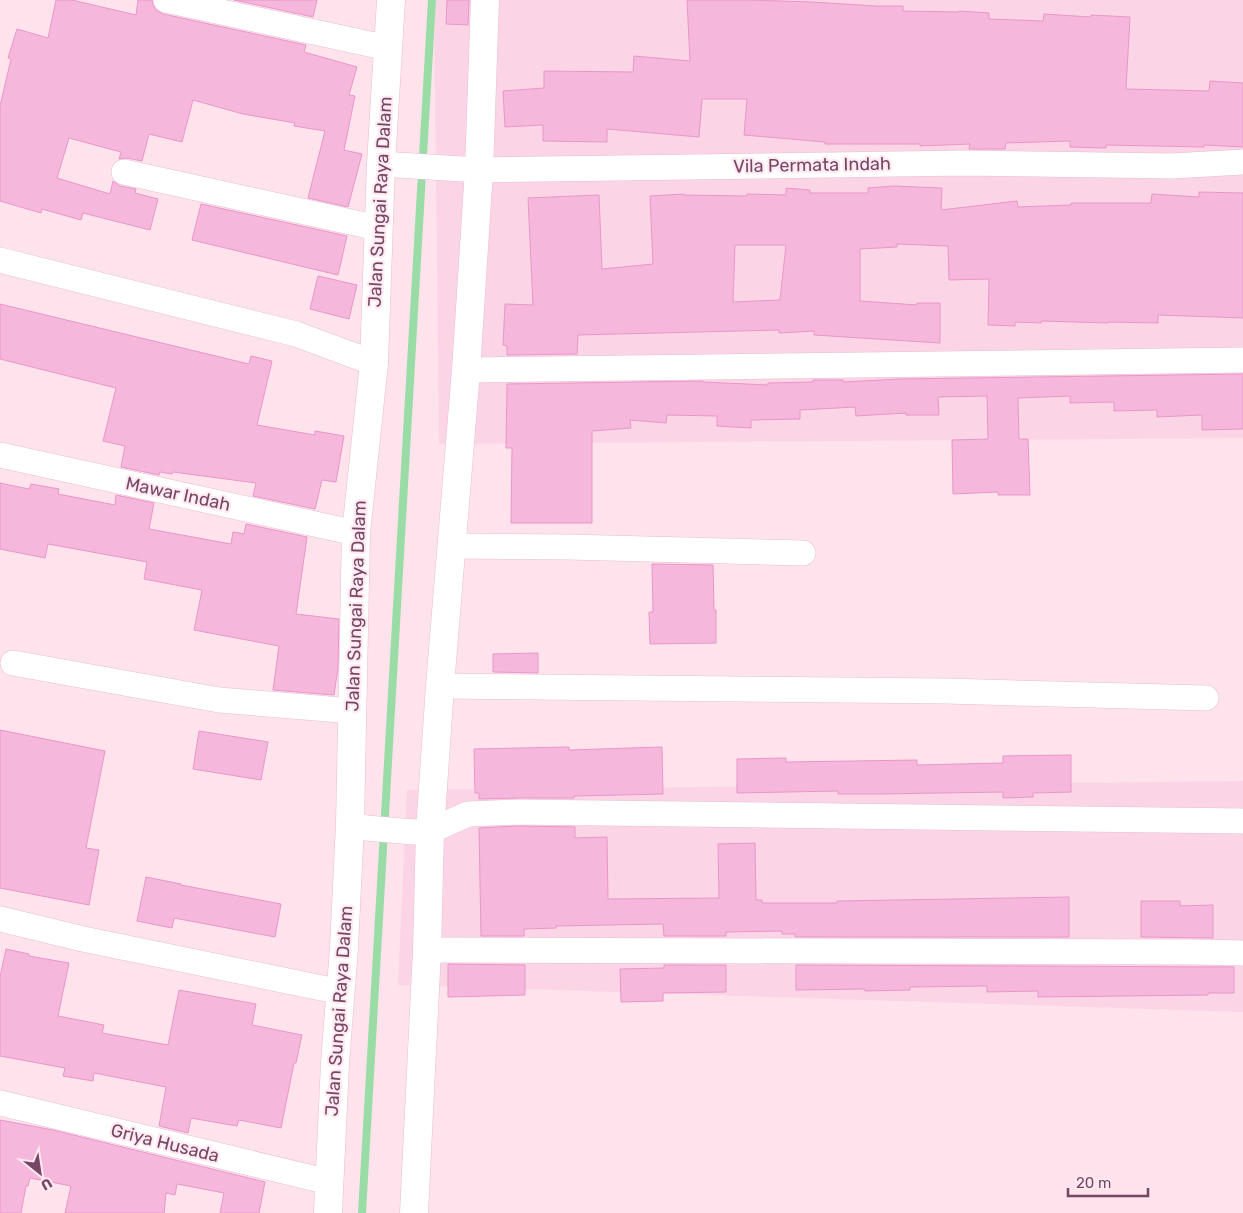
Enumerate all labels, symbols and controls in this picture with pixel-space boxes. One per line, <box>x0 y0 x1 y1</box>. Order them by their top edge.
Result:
street label: Jalan Sungai Raya Dalam <box>363 96 397 308</box>
street label: Vila Permata Indah <box>733 153 891 177</box>
street label: Mawar Indah <box>124 472 232 516</box>
street label: Jalan Sungai Raya Dalam <box>341 500 371 712</box>
street label: Jalan Sungai Raya Dalam <box>321 905 357 1117</box>
street label: Griya Husada <box>109 1119 221 1167</box>
north arrow <box>15 1148 65 1198</box>
scale bar <box>1068 1166 1148 1198</box>
text: U <box>38 1174 55 1194</box>
text: 20 m <box>1076 1174 1111 1192</box>

